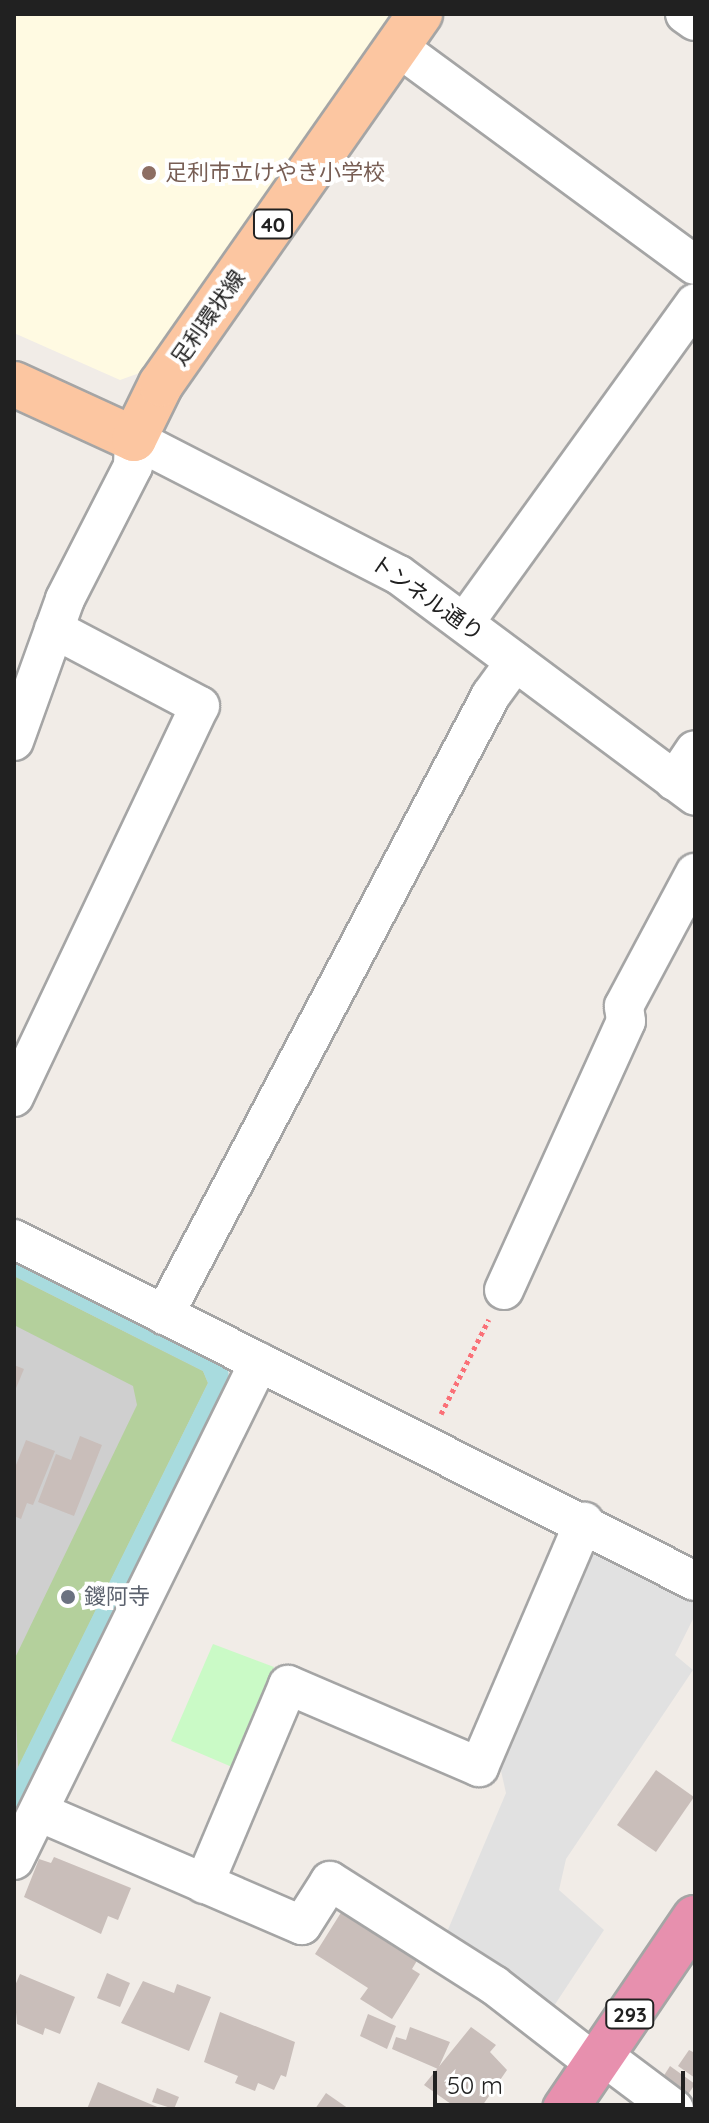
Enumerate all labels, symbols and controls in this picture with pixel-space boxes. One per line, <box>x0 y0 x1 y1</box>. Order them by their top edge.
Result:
place label: 足利市立けやき小学校 <box>165 160 385 186</box>
marker: 足利市立けやき小学校 <box>140 164 158 182</box>
road number: 40 <box>251 208 295 240</box>
street label: 足利環状線 <box>166 265 250 371</box>
street label: トンネル通り <box>365 549 489 647</box>
place label: 鑁阿寺 <box>84 1584 150 1610</box>
marker: 鑁阿寺 <box>59 1588 77 1606</box>
road number: 293 <box>604 1998 656 2030</box>
scale bar <box>437 2055 689 2105</box>
text: 50 m <box>447 2070 503 2100</box>

